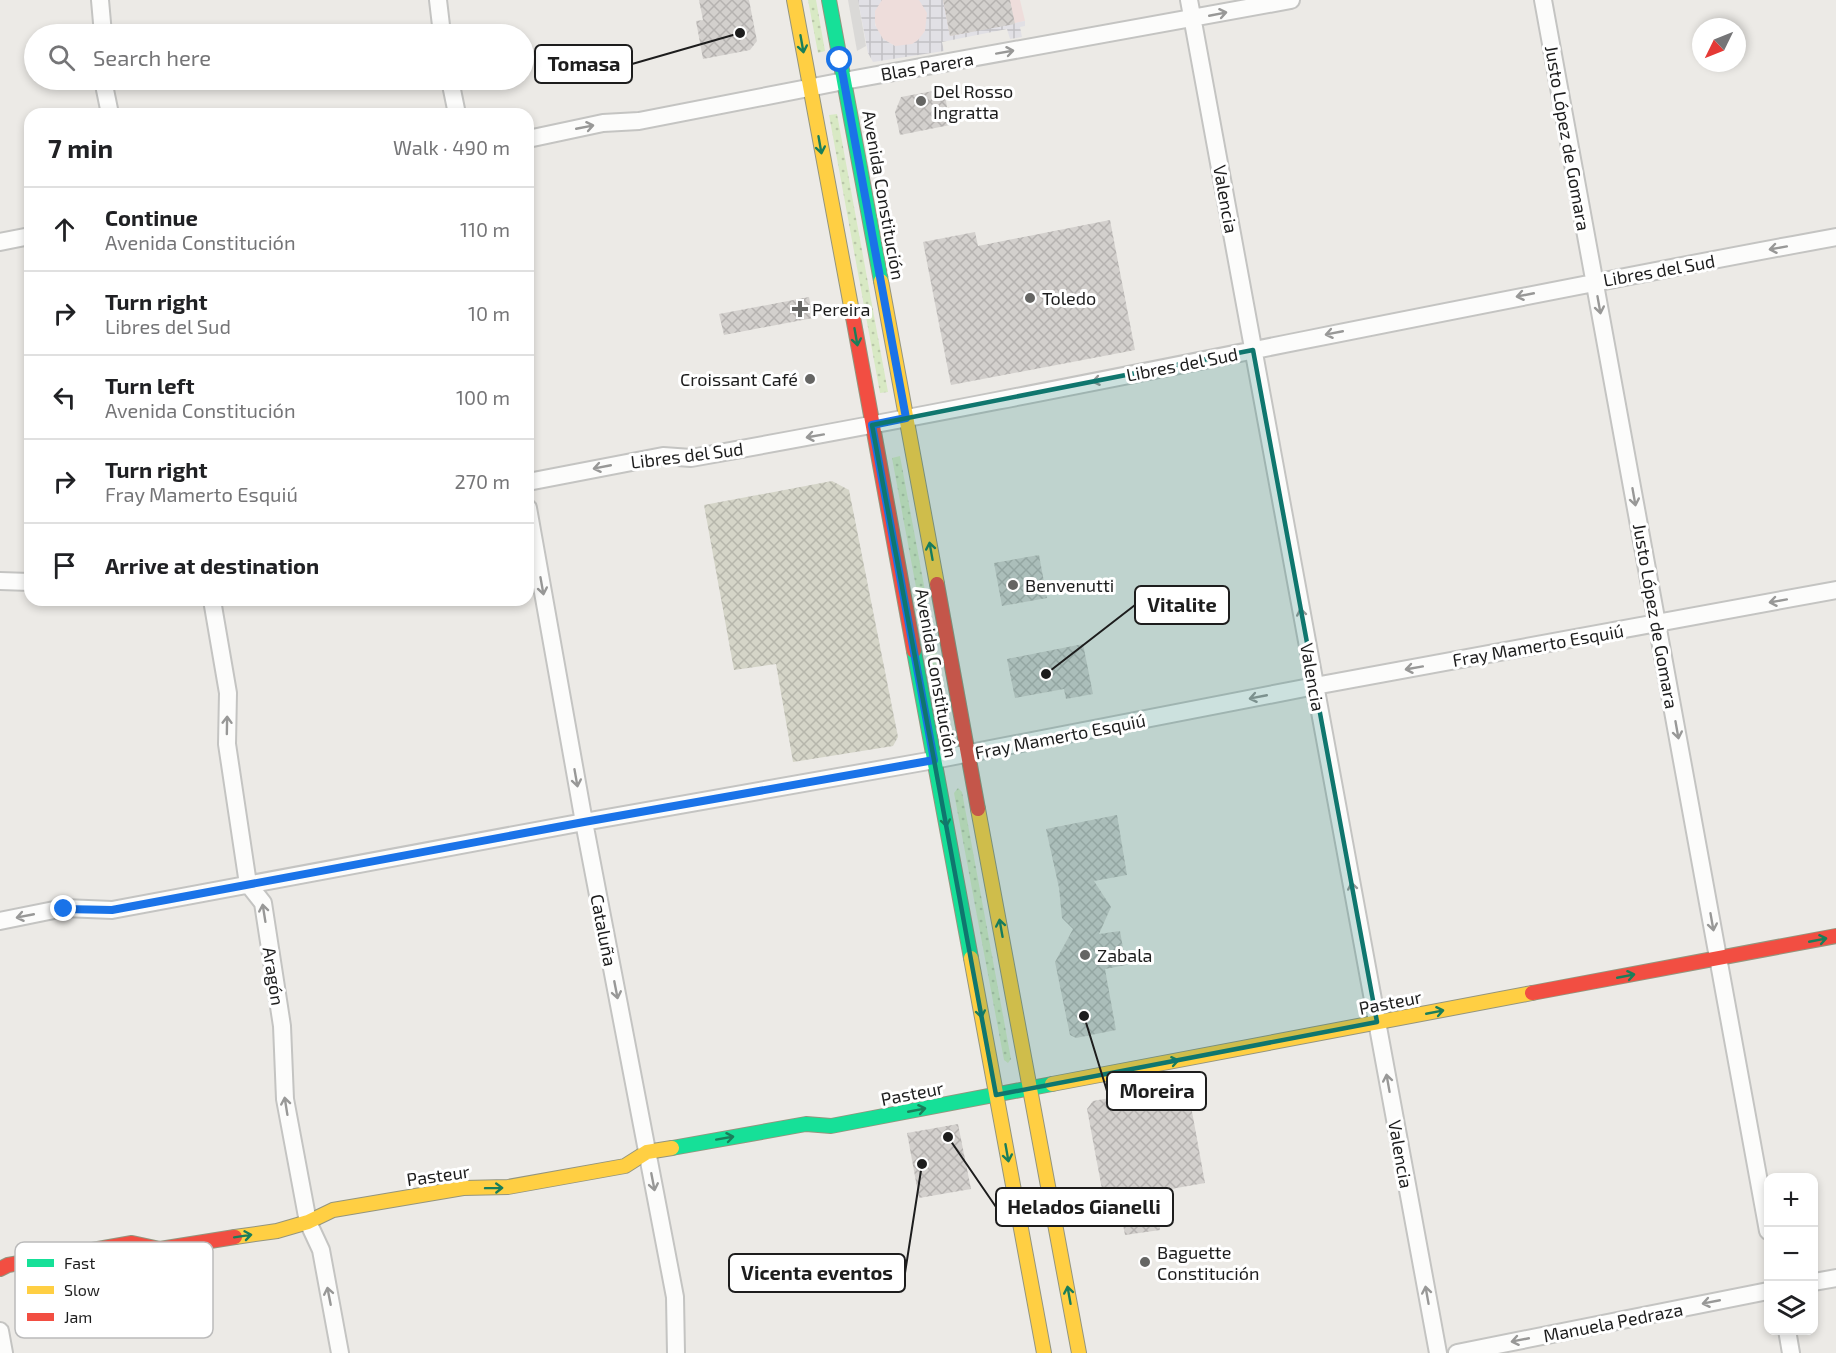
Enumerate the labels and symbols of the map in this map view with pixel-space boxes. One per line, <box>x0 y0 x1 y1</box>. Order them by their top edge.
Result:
one-way arrow <box>1207 8 1227 19</box>
north arrow <box>1692 18 1746 72</box>
one-way arrow <box>797 33 808 53</box>
street label: Justo López de Gomara <box>1541 44 1595 232</box>
callout: Tomasa <box>535 45 632 83</box>
route start <box>826 46 852 72</box>
one-way arrow <box>995 46 1015 57</box>
street label: Blas Parera <box>879 47 975 85</box>
text: Tomasa <box>548 51 620 75</box>
place label: Del Rosso Ingratta <box>933 80 1013 123</box>
marker: Del Rosso Ingratta <box>914 94 928 108</box>
street label: Avenida Constitución <box>858 109 910 281</box>
one-way arrow <box>575 121 595 132</box>
one-way arrow <box>815 134 826 154</box>
street label: Valencia <box>1209 163 1243 235</box>
one-way arrow <box>1769 243 1789 254</box>
street label: Libres del Sud <box>1601 249 1717 291</box>
place label: Toledo <box>1042 287 1096 309</box>
one-way arrow <box>1516 290 1535 301</box>
marker: Toledo <box>1023 291 1037 305</box>
one-way arrow <box>1594 295 1605 315</box>
place label: Pereira <box>812 298 870 320</box>
marker: Pereira <box>793 302 807 316</box>
one-way arrow <box>851 326 862 346</box>
one-way arrow <box>1324 328 1343 340</box>
street label: Libres del Sud <box>1124 342 1240 386</box>
place label: Croissant Café <box>680 368 798 390</box>
marker: Croissant Café <box>803 372 817 386</box>
one-way arrow <box>1092 375 1111 386</box>
one-way arrow <box>805 431 825 442</box>
street label: Libres del Sud <box>629 437 745 473</box>
one-way arrow <box>593 462 612 473</box>
one-way arrow <box>1629 487 1640 507</box>
street label: Justo López de Gomara <box>1629 522 1683 710</box>
one-way arrow <box>925 542 936 562</box>
place label: Benvenutti <box>1025 574 1114 596</box>
one-way arrow <box>537 576 548 595</box>
marker: Benvenutti <box>1006 578 1020 592</box>
callout: Vitalite <box>1135 586 1229 624</box>
street label: Avenida Constitución <box>911 587 963 759</box>
text: Vitalite <box>1147 592 1217 616</box>
one-way arrow <box>1769 596 1789 607</box>
one-way arrow <box>1297 608 1308 627</box>
street label: Fray Mamerto Esquiú <box>1451 619 1625 671</box>
street label: Valencia <box>1296 641 1330 713</box>
one-way arrow <box>1404 663 1424 674</box>
one-way arrow <box>1248 692 1268 703</box>
street label: Fray Mamerto Esquiú <box>973 709 1147 763</box>
one-way arrow <box>221 715 233 735</box>
one-way arrow <box>1672 720 1683 740</box>
one-way arrow <box>571 768 582 787</box>
one-way arrow <box>940 807 951 827</box>
one-way arrow <box>1347 882 1358 902</box>
street label: Cataluña <box>586 892 622 968</box>
route end <box>50 895 76 921</box>
one-way arrow <box>259 903 270 923</box>
one-way arrow <box>15 911 35 922</box>
one-way arrow <box>1707 912 1718 931</box>
one-way arrow <box>995 918 1006 938</box>
one-way arrow <box>1808 934 1827 945</box>
place label: Zabala <box>1097 944 1152 966</box>
street label: Aragón <box>259 945 289 1007</box>
marker: Zabala <box>1078 948 1092 962</box>
one-way arrow <box>1616 970 1636 981</box>
one-way arrow <box>611 980 622 1000</box>
street label: Pasteur <box>1357 985 1423 1019</box>
one-way arrow <box>975 999 986 1019</box>
one-way arrow <box>1424 1006 1444 1017</box>
one-way arrow <box>1160 1056 1180 1067</box>
callout: Moreira <box>1107 1072 1206 1110</box>
one-way arrow <box>1382 1074 1393 1093</box>
street label: Pasteur <box>879 1076 945 1110</box>
text: Moreira <box>1119 1078 1195 1102</box>
one-way arrow <box>280 1097 291 1117</box>
one-way arrow <box>907 1104 926 1115</box>
street label: Valencia <box>1384 1118 1418 1190</box>
one-way arrow <box>715 1133 734 1144</box>
one-way arrow <box>1002 1142 1013 1162</box>
street label: Pasteur <box>405 1160 471 1190</box>
one-way arrow <box>648 1172 659 1191</box>
one-way arrow <box>484 1182 504 1194</box>
callout: Helados Gianelli <box>996 1188 1173 1226</box>
text: Helados Gianelli <box>1007 1194 1161 1218</box>
one-way arrow <box>232 1231 252 1242</box>
place label: Baguette Constitución <box>1157 1241 1259 1284</box>
legend <box>15 1242 213 1338</box>
text: Fast <box>64 1253 95 1272</box>
callout: Vicenta eventos <box>729 1254 905 1292</box>
marker: Baguette Constitución <box>1138 1255 1152 1269</box>
text: Vicenta eventos <box>741 1260 893 1284</box>
text: Slow <box>64 1280 100 1299</box>
one-way arrow <box>323 1286 334 1306</box>
one-way arrow <box>1063 1286 1074 1306</box>
one-way arrow <box>1421 1286 1432 1306</box>
one-way arrow <box>1702 1297 1721 1308</box>
street label: Manuela Pedraza <box>1541 1298 1685 1346</box>
text: Jam <box>64 1307 92 1326</box>
one-way arrow <box>1511 1335 1530 1347</box>

